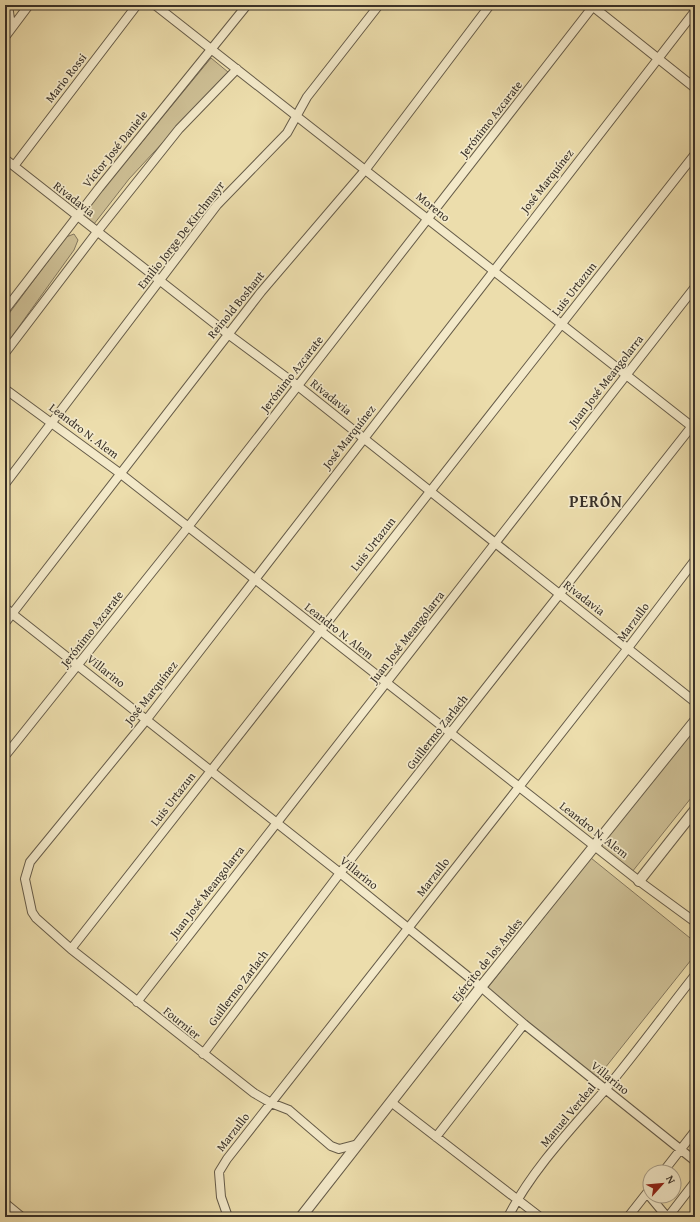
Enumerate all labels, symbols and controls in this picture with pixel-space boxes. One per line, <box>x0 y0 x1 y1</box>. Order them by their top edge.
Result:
street label: Mario Rossi <box>41 49 91 106</box>
street label: Jerónimo Azcarate <box>454 77 526 162</box>
street label: Víctor José Daniele <box>78 106 151 191</box>
street label: José Marquínez <box>515 145 577 218</box>
street label: Rivadavia <box>50 177 99 220</box>
street label: Emilio Jorge De Kirchmayr <box>133 177 228 292</box>
street label: Moreno <box>413 188 454 226</box>
street label: Luis Urtazun <box>547 258 600 319</box>
street label: Reinold Boshant <box>203 267 269 342</box>
street label: Juan José Meangolarra <box>563 331 647 432</box>
street label: Jerónimo Azcarate <box>255 332 327 417</box>
street label: Rivadavia <box>307 375 356 419</box>
street label: Leandro N. Alem <box>46 399 123 463</box>
street label: José Marquínez <box>317 401 379 474</box>
district label: PERÓN <box>569 489 623 513</box>
street label: Luis Urtazun <box>346 513 399 574</box>
street label: Rivadavia <box>560 576 609 619</box>
street label: Jerónimo Azcarate <box>55 587 127 672</box>
street label: Juan José Meangolarra <box>364 587 448 688</box>
street label: Leandro N. Alem <box>301 598 378 663</box>
street label: Marzullo <box>612 599 653 645</box>
street label: Villarino <box>83 650 129 691</box>
street label: José Marquínez <box>119 657 181 730</box>
street label: Guillermo Zarlach <box>402 691 471 773</box>
street label: Luis Urtazun <box>146 768 199 829</box>
street label: Leandro N. Alem <box>556 797 633 862</box>
street label: Juan José Meangolarra <box>164 842 248 943</box>
street label: Villarino <box>337 852 382 893</box>
street label: Marzullo <box>412 854 453 900</box>
street label: Ejército de los Andes <box>447 914 526 1005</box>
street label: Guillermo Zarlach <box>204 946 272 1029</box>
street label: Fournier <box>160 1002 205 1043</box>
street label: Villarino <box>588 1057 633 1098</box>
street label: Manuel Verdeal <box>536 1078 600 1150</box>
street label: Marzullo <box>212 1109 253 1155</box>
north arrow <box>642 1164 682 1204</box>
text: N <box>662 1173 680 1187</box>

